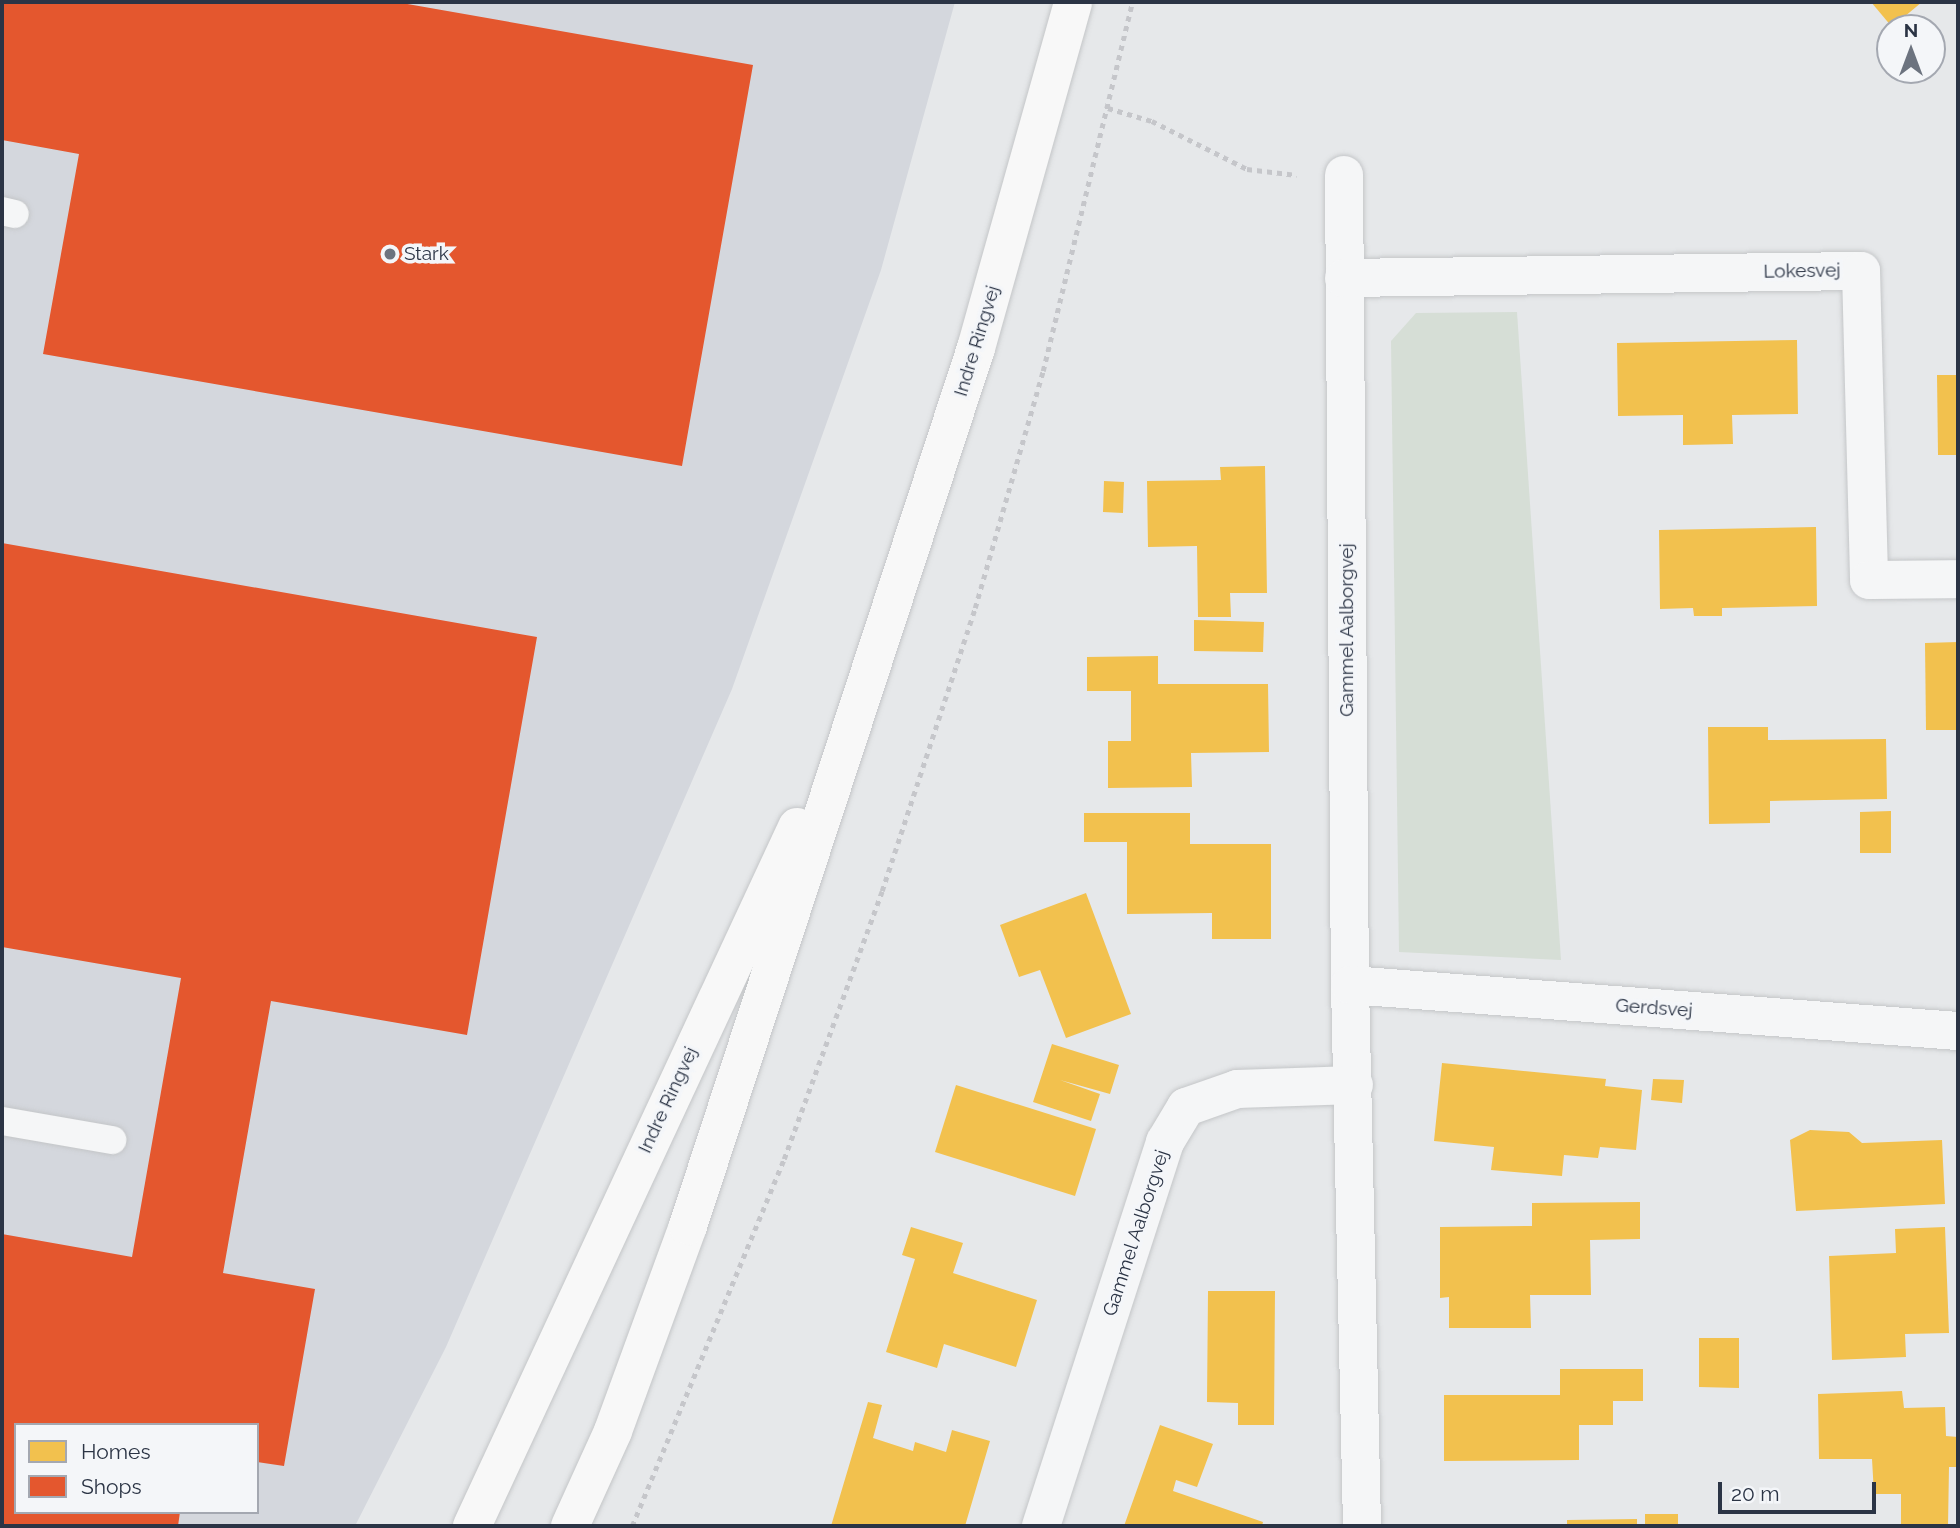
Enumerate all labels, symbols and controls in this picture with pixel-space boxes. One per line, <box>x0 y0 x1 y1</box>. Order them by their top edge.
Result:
north arrow <box>1876 14 1946 84</box>
text: N <box>1904 19 1918 41</box>
place label: Stark <box>404 243 449 265</box>
marker: Stark <box>382 246 398 262</box>
street label: Lokesvej <box>1763 259 1841 283</box>
street label: Indre Ringvej <box>949 283 1005 399</box>
street label: Gammel Aalborgvej <box>1336 543 1358 717</box>
street label: Gerdsvej <box>1615 994 1693 1022</box>
street label: Indre Ringvej <box>633 1043 703 1157</box>
street label: Gammel Aalborgvej <box>1098 1146 1174 1320</box>
legend <box>14 1423 259 1514</box>
text: Homes <box>81 1439 151 1464</box>
scale bar <box>1722 1468 1880 1512</box>
text: Shops <box>81 1474 142 1499</box>
text: 20 m <box>1731 1481 1779 1506</box>

